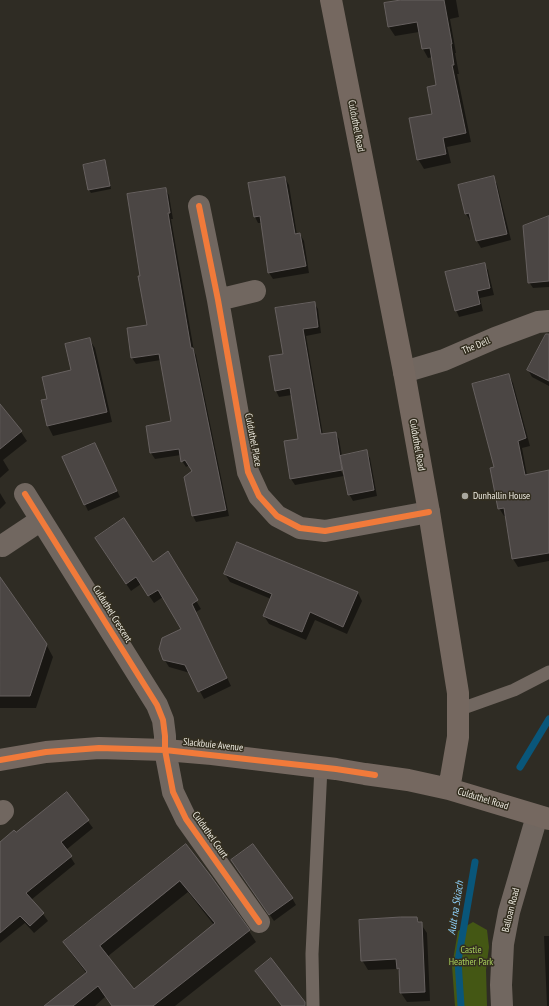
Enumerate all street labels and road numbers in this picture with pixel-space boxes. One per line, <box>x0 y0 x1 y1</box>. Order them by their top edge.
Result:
street label: Culduthel Road <box>345 99 367 153</box>
street label: The Dell <box>460 335 492 357</box>
street label: Culduthel Place <box>242 412 264 468</box>
street label: Culduthel Road <box>407 418 427 472</box>
street label: Culduthel Crescent <box>90 583 134 645</box>
street label: Slackbuie Avenue <box>182 736 244 754</box>
street label: Culduthel Road <box>456 786 510 812</box>
street label: Culduthel Court <box>190 809 230 861</box>
street label: Balloan Road <box>500 887 522 933</box>

